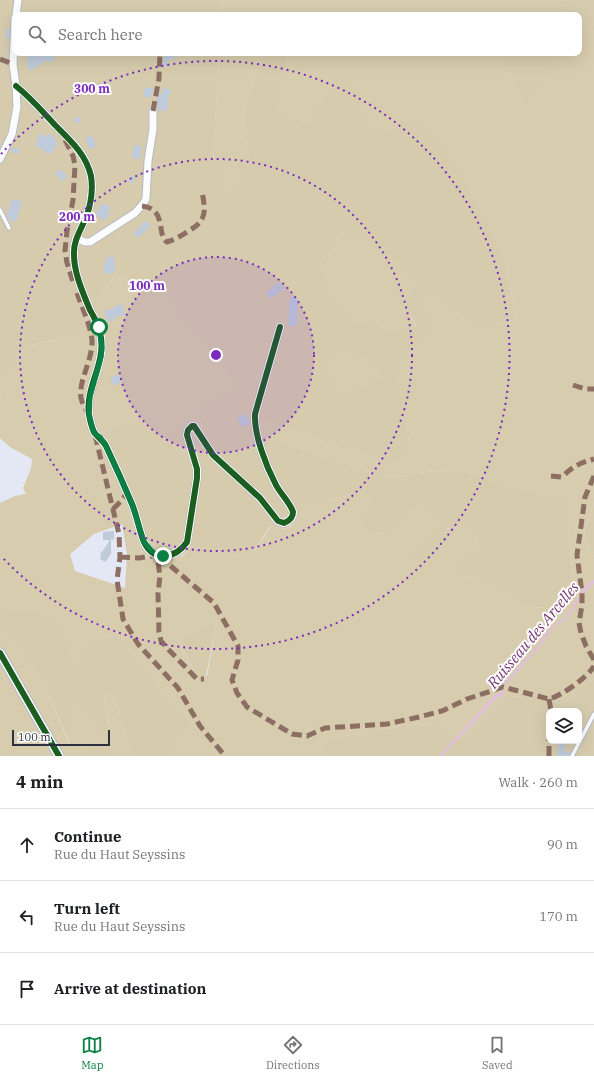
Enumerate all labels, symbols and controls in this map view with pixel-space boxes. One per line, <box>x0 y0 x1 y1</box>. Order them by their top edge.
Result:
search box <box>12 12 582 56</box>
icon: search <box>26 23 48 45</box>
text: Search here <box>58 25 143 44</box>
text: 300 m <box>74 81 110 96</box>
text: 200 m <box>59 209 95 224</box>
text: 100 m <box>129 278 165 293</box>
route start <box>90 318 108 336</box>
centre of rings <box>209 348 223 362</box>
route end <box>154 547 172 565</box>
water label: Ruisseau des Arcelles <box>482 578 583 693</box>
map controls <box>546 708 582 744</box>
button: layers <box>546 708 582 744</box>
scale bar <box>12 728 110 747</box>
text: 100 m <box>18 730 51 744</box>
text: 4 min <box>16 771 64 793</box>
text: Walk · 260 m <box>499 774 578 791</box>
text: Continue <box>54 827 121 846</box>
icon: ahead <box>16 834 38 856</box>
text: 90 m <box>547 836 578 853</box>
text: Rue du Haut Seyssins <box>54 846 185 863</box>
text: Turn left <box>54 899 120 918</box>
icon: left <box>16 906 38 928</box>
text: 170 m <box>539 908 578 925</box>
text: Rue du Haut Seyssins <box>54 918 185 935</box>
icon: arrive <box>16 978 38 1000</box>
text: Arrive at destination <box>54 979 206 998</box>
tab: Map <box>81 1034 104 1072</box>
tab: Directions <box>266 1034 320 1072</box>
tab: Saved <box>482 1034 513 1072</box>

